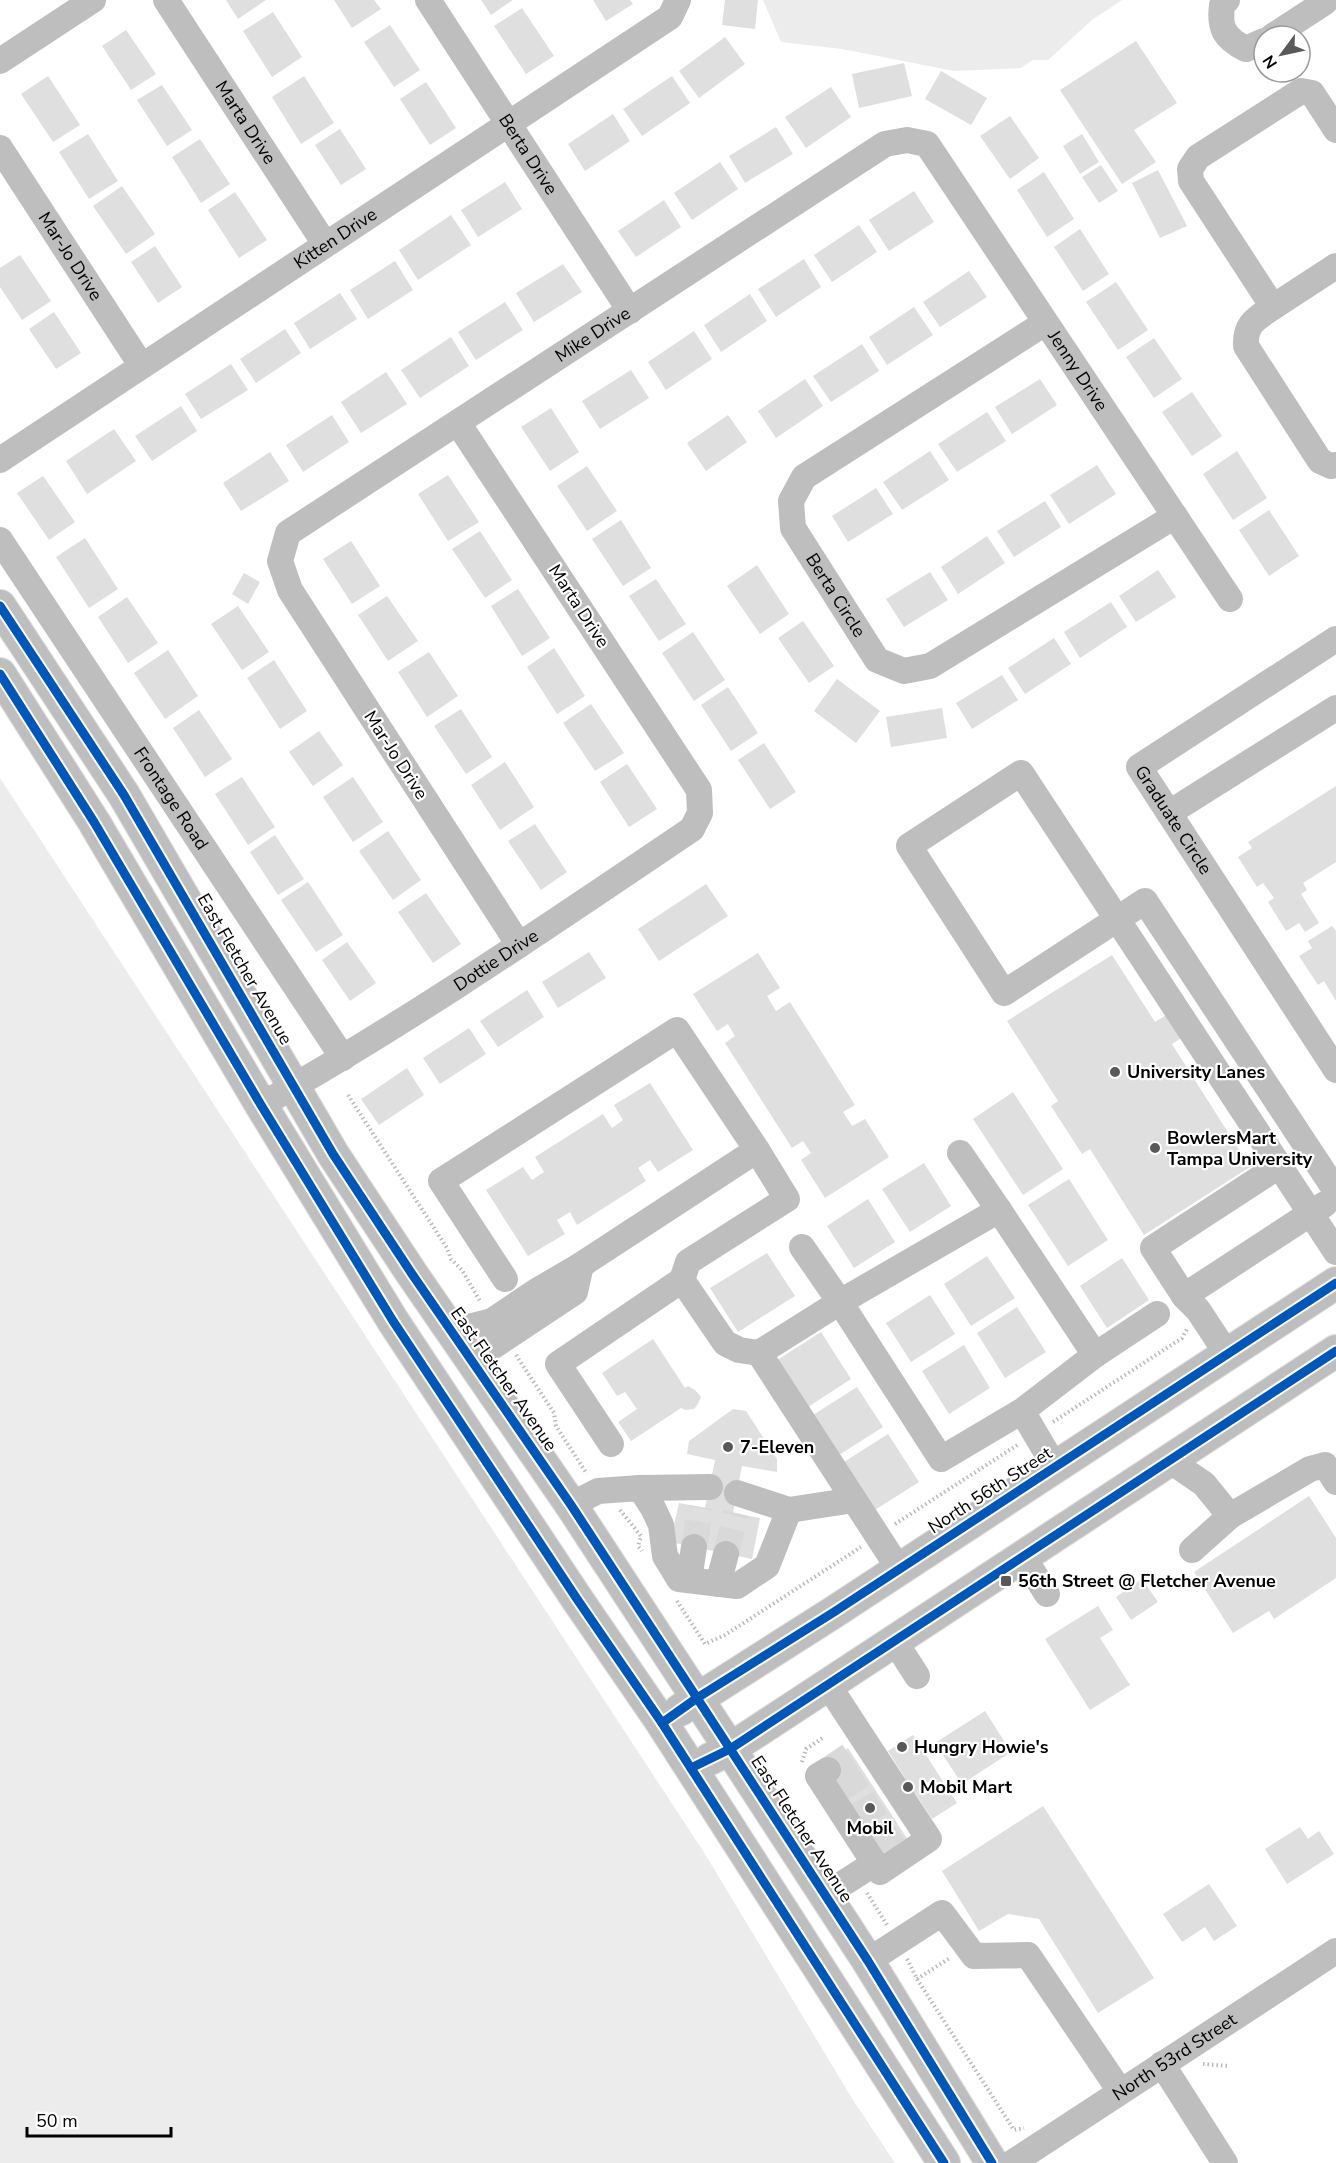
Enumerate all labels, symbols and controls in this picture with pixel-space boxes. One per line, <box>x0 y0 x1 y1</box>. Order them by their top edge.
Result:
north arrow <box>1252 24 1312 84</box>
text: N <box>1258 51 1283 73</box>
street label: Marta Drive <box>210 76 282 169</box>
street label: Berta Drive <box>493 109 563 199</box>
street label: Kitten Drive <box>289 202 382 274</box>
street label: Mar-Jo Drive <box>33 207 108 305</box>
street label: Mike Drive <box>550 301 635 368</box>
street label: Jenny Drive <box>1042 325 1114 416</box>
street label: Berta Circle <box>800 549 871 642</box>
street label: Marta Drive <box>543 560 615 652</box>
street label: Mar-Jo Drive <box>358 706 434 804</box>
street label: Frontage Road <box>128 742 214 855</box>
street label: Graduate Circle <box>1129 761 1218 879</box>
street label: East Fletcher Avenue <box>192 889 298 1049</box>
street label: Dottie Drive <box>449 924 543 997</box>
place label: University Lanes <box>1127 1060 1265 1084</box>
marker: University Lanes <box>1108 1065 1122 1079</box>
place label: BowlersMart Tampa University <box>1167 1126 1313 1171</box>
marker: BowlersMart Tampa University <box>1148 1141 1162 1155</box>
street label: East Fletcher Avenue <box>445 1302 563 1456</box>
place label: 7-Eleven <box>740 1435 814 1459</box>
marker: 7-Eleven <box>721 1440 735 1454</box>
street label: North 56th Street <box>923 1441 1057 1539</box>
place label: 56th Street @ Fletcher Avenue <box>1018 1569 1276 1593</box>
marker: 56th Street @ Fletcher Avenue <box>999 1574 1013 1588</box>
place label: Hungry Howie's <box>914 1735 1049 1759</box>
marker: Hungry Howie's <box>895 1740 909 1754</box>
street label: East Fletcher Avenue <box>745 1751 859 1907</box>
place label: Mobil Mart <box>920 1775 1012 1799</box>
marker: Mobil Mart <box>901 1780 915 1794</box>
marker: Mobil <box>863 1801 877 1815</box>
place label: Mobil <box>846 1816 894 1840</box>
street label: North 53rd Street <box>1108 2007 1242 2106</box>
scale bar <box>27 2100 171 2138</box>
text: 50 m <box>36 2109 78 2133</box>

